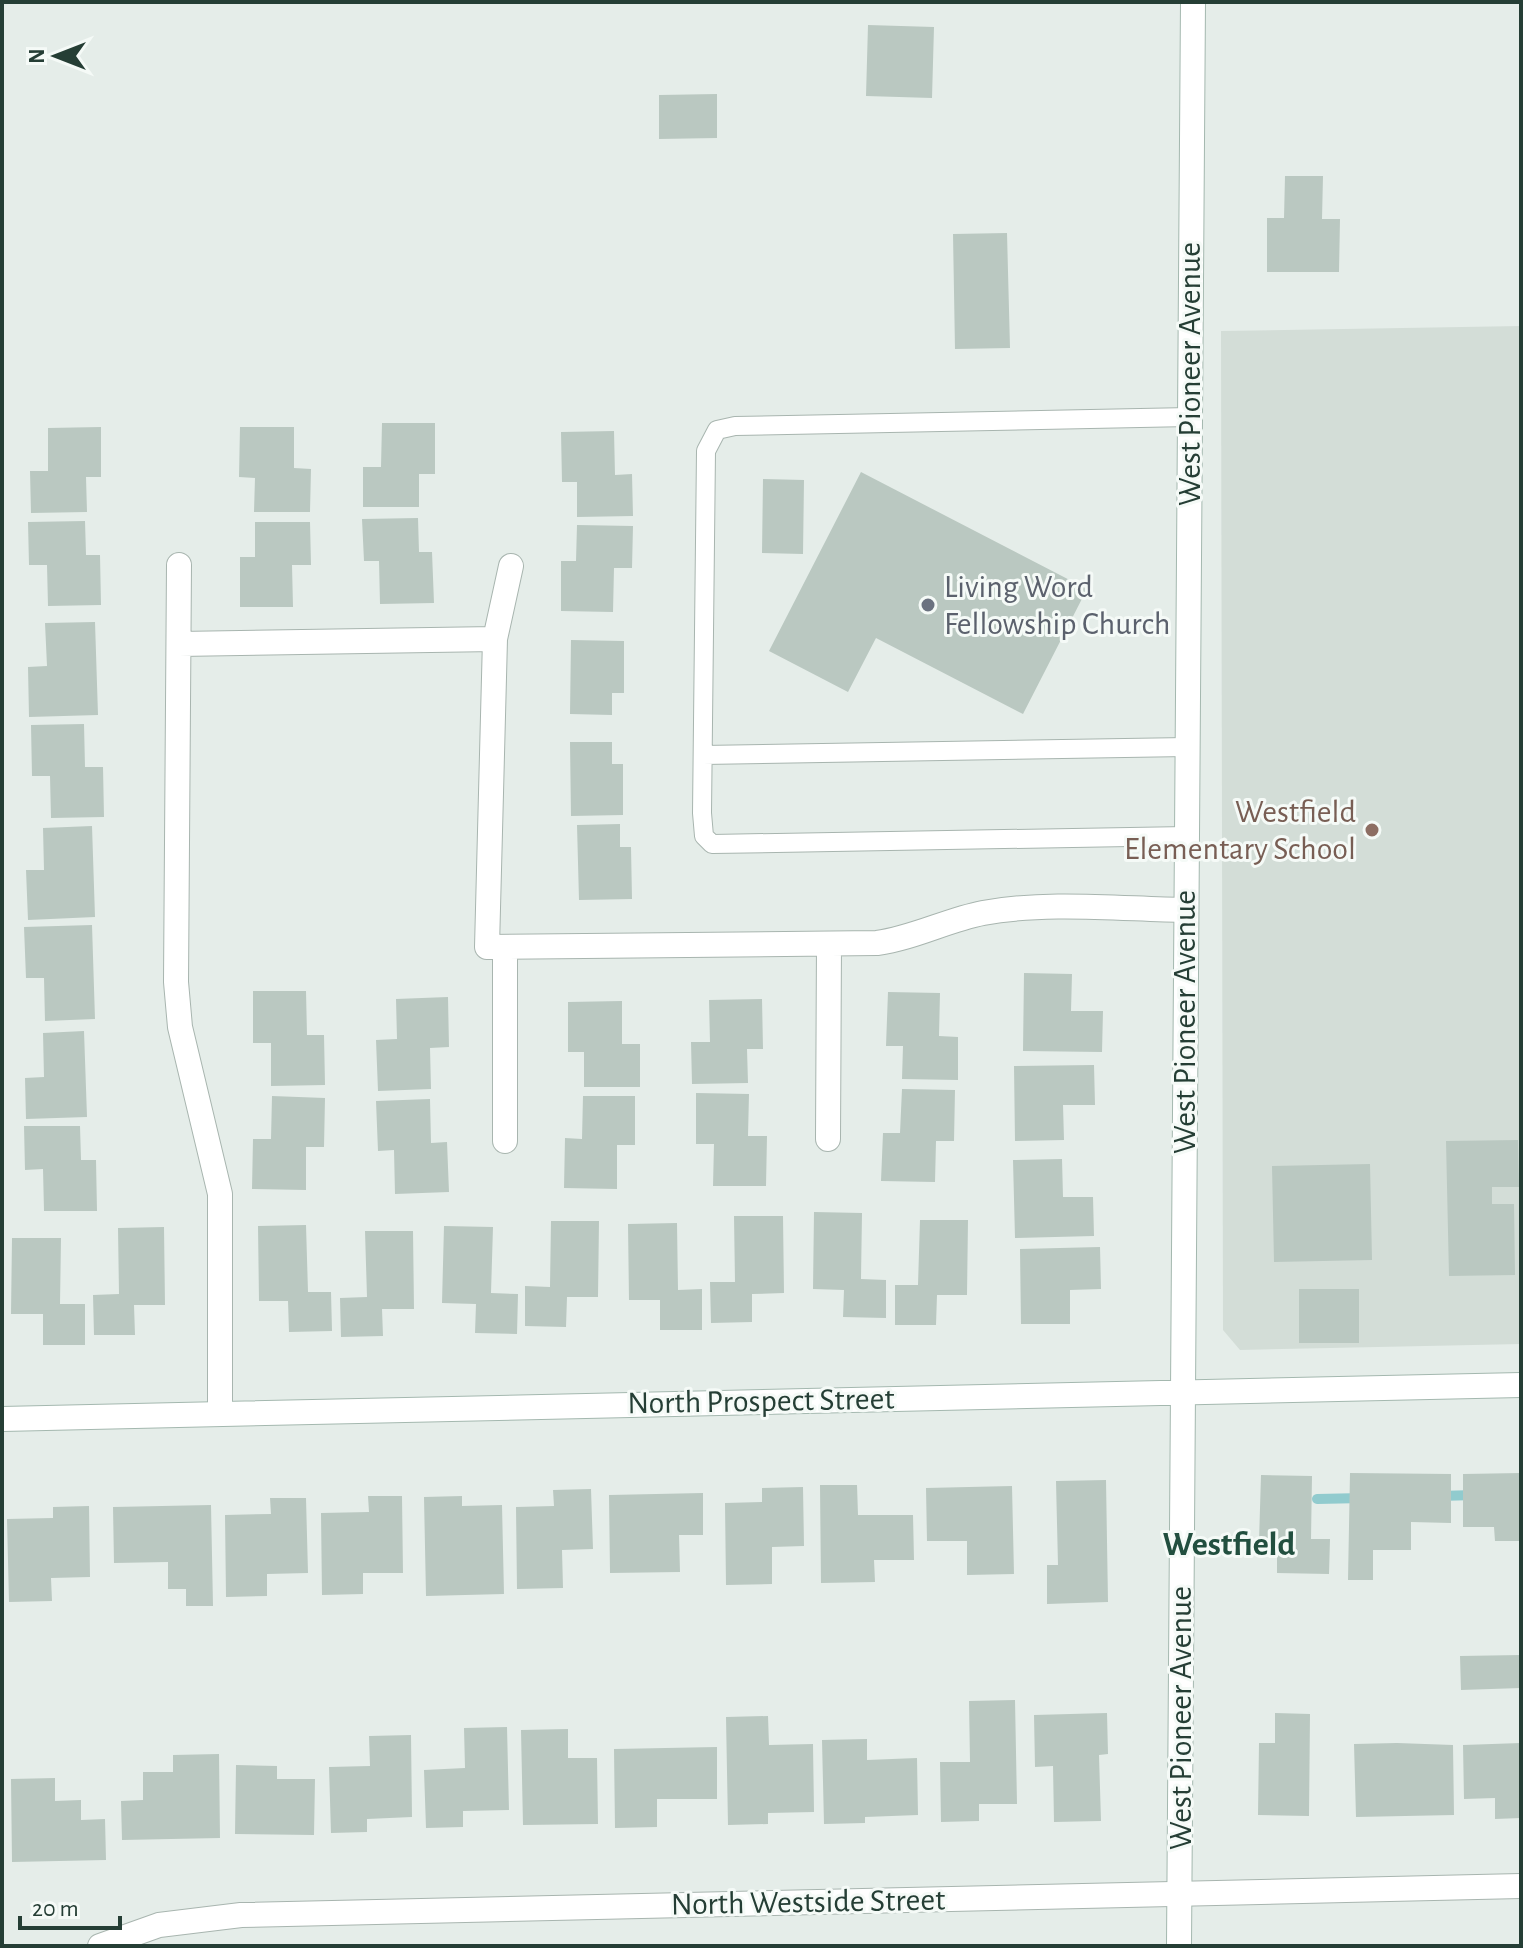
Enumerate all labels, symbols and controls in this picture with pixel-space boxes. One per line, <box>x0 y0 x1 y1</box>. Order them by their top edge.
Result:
north arrow <box>16 16 96 96</box>
text: N <box>26 48 48 64</box>
street label: West Pioneer Avenue <box>1174 242 1206 506</box>
place label: Living Word Fellowship Church <box>944 571 1170 640</box>
marker: Living Word Fellowship Church <box>919 596 937 614</box>
place label: Westfield Elementary School <box>1124 796 1356 865</box>
marker: Westfield Elementary School <box>1363 821 1381 839</box>
street label: West Pioneer Avenue <box>1169 890 1201 1154</box>
street label: North Prospect Street <box>627 1383 895 1419</box>
district label: Westfield <box>1163 1528 1296 1562</box>
street label: West Pioneer Avenue <box>1165 1586 1197 1850</box>
scale bar <box>20 1880 120 1930</box>
street label: North Westside Street <box>670 1884 946 1920</box>
text: 20 m <box>32 1897 79 1921</box>

